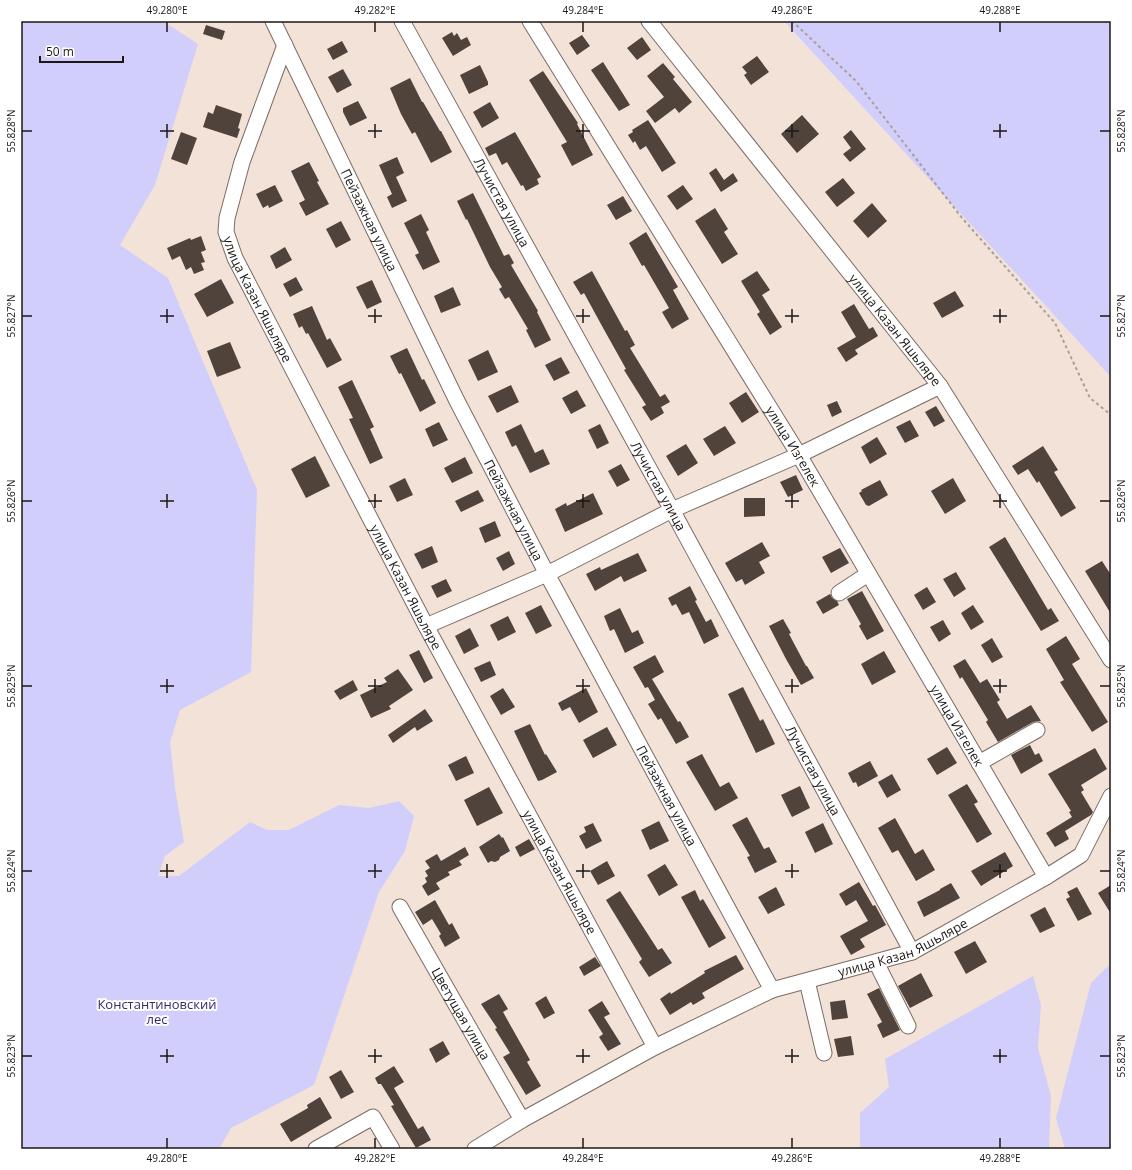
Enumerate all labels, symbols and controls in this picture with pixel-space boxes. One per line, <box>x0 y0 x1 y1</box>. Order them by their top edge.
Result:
text: 49.280°E <box>146 3 188 17</box>
text: 49.282°E <box>354 3 396 17</box>
text: 49.284°E <box>562 3 604 17</box>
text: 49.286°E <box>771 3 813 17</box>
text: 49.288°E <box>979 3 1021 17</box>
scale bar <box>40 38 123 64</box>
text: 50 m <box>46 43 74 60</box>
text: 55.828°N <box>4 109 18 153</box>
text: 55.828°N <box>1114 109 1128 153</box>
street label: Лучистая улица <box>470 154 534 250</box>
street label: Пейзажная улица <box>337 166 402 274</box>
street label: улица Казан Яшьляре <box>219 234 297 365</box>
street label: улица Казан Яшьляре <box>845 270 946 390</box>
text: 55.827°N <box>4 294 18 338</box>
text: 55.827°N <box>1114 294 1128 338</box>
street label: улица Изгелек <box>762 402 825 490</box>
street label: Лучистая улица <box>627 438 691 534</box>
street label: Пейзажная улица <box>480 456 547 564</box>
text: 55.826°N <box>4 479 18 523</box>
text: 55.826°N <box>1114 479 1128 523</box>
street label: улица Казан Яшьляре <box>366 521 446 653</box>
text: 55.825°N <box>4 664 18 708</box>
text: 55.825°N <box>1114 664 1128 708</box>
street label: улица Изгелек <box>926 681 988 770</box>
street label: Лучистая улица <box>782 722 845 819</box>
street label: Пейзажная улица <box>632 742 701 849</box>
street label: улица Казан Яшьляре <box>519 807 601 937</box>
text: 55.824°N <box>4 849 18 893</box>
text: 55.824°N <box>1114 849 1128 893</box>
street label: улица Казан Яшьляре <box>836 914 971 981</box>
street label: Цветущая улица <box>427 964 495 1063</box>
park label: Константиновский лес <box>97 995 217 1028</box>
text: 55.823°N <box>4 1034 18 1078</box>
text: 55.823°N <box>1114 1034 1128 1078</box>
text: 49.280°E <box>146 1151 188 1165</box>
text: 49.282°E <box>354 1151 396 1165</box>
text: 49.284°E <box>562 1151 604 1165</box>
text: 49.286°E <box>771 1151 813 1165</box>
text: 49.288°E <box>979 1151 1021 1165</box>

